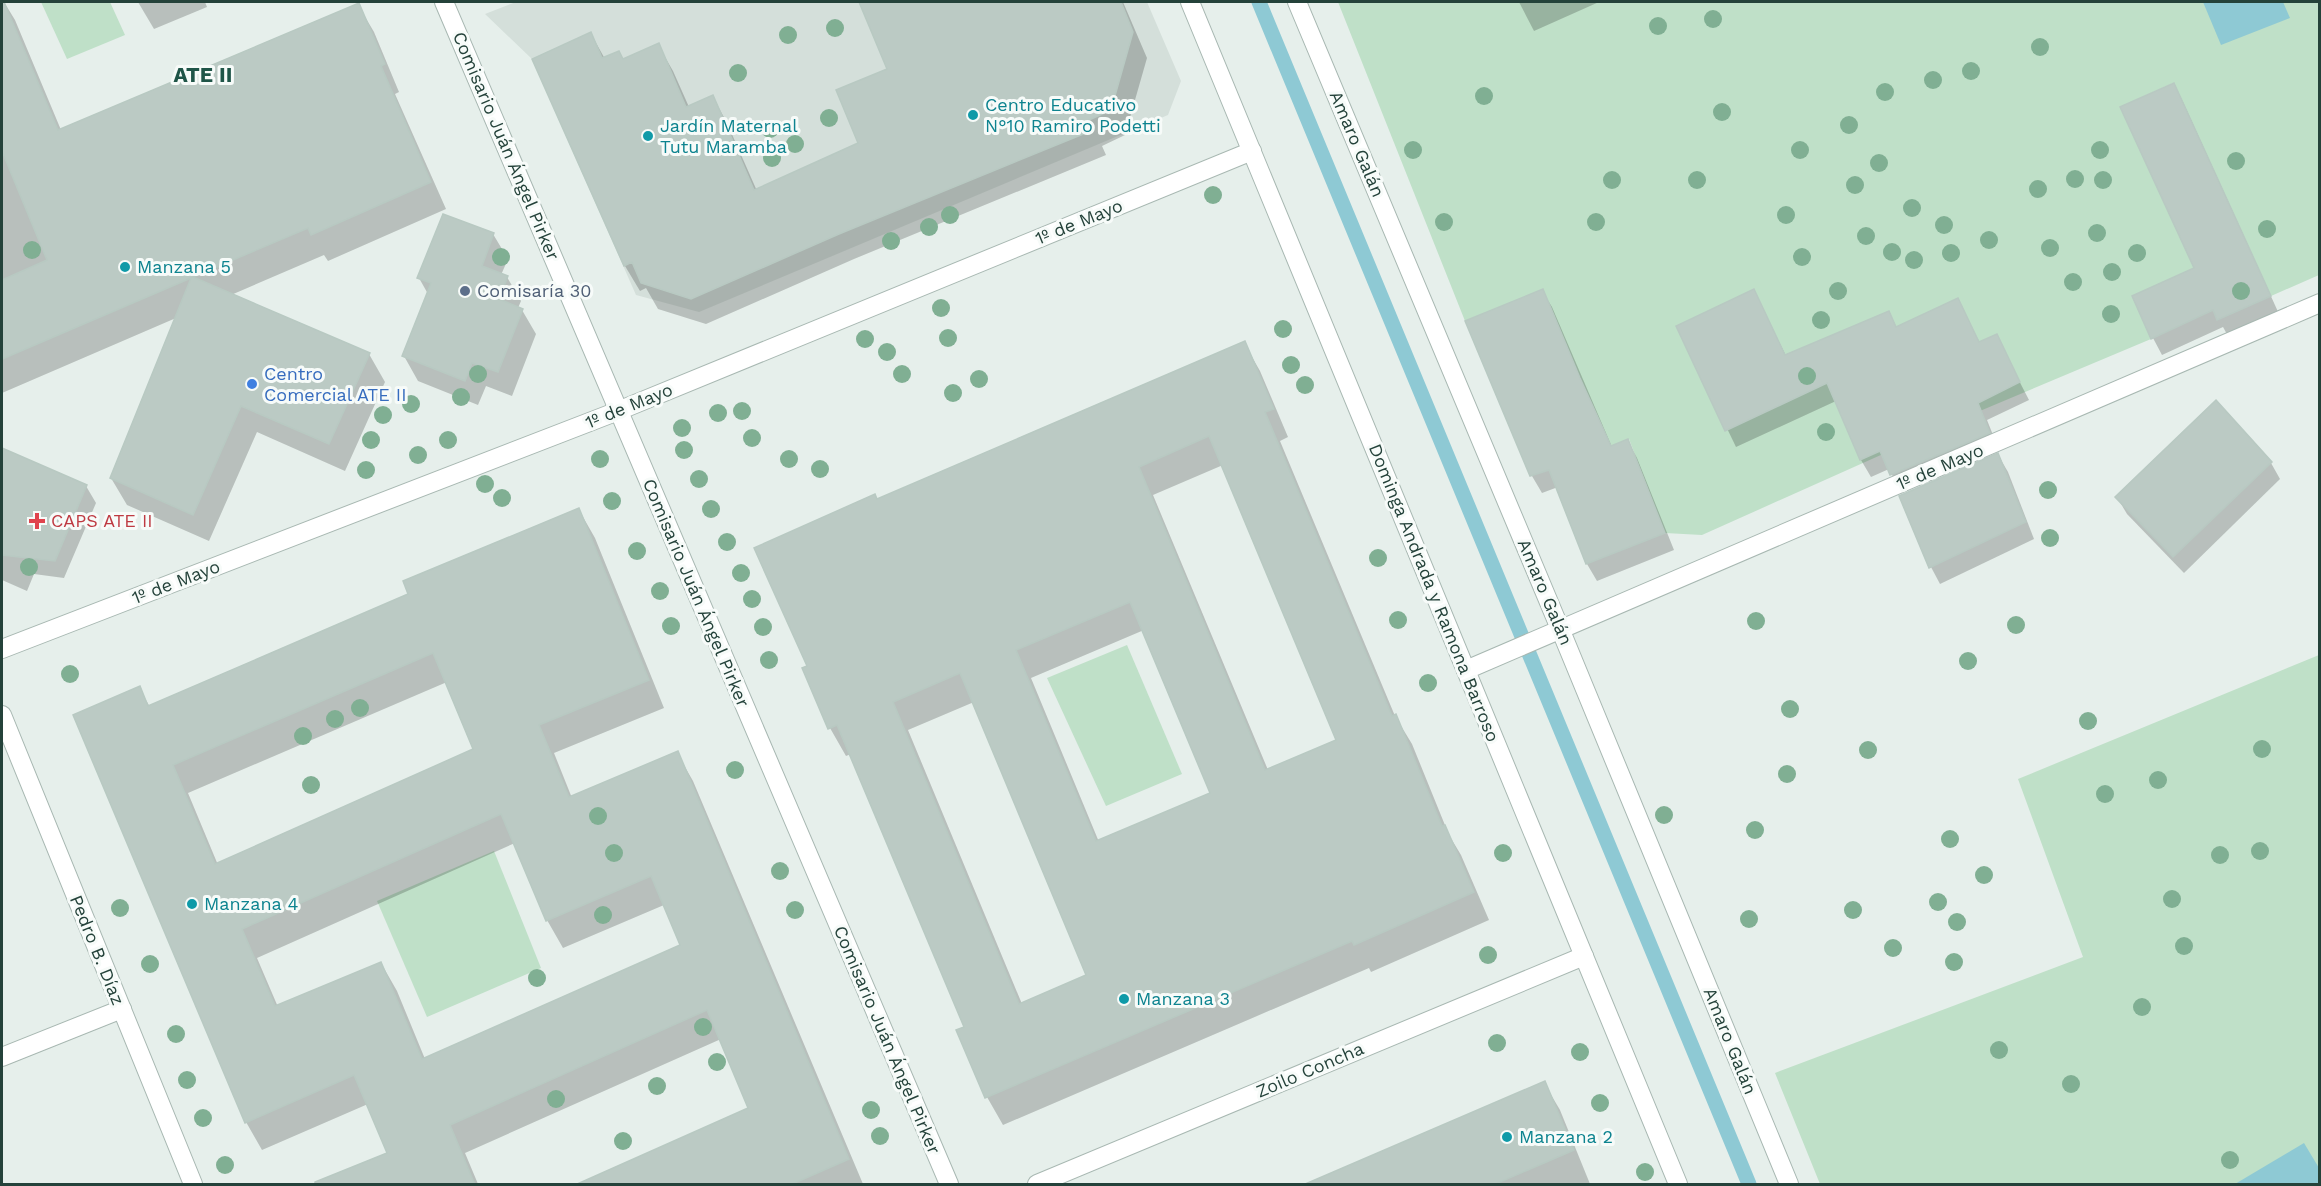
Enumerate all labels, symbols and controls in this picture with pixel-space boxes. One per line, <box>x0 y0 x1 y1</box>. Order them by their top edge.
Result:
street label: Comisario Juán Ángel Pirker <box>449 28 564 263</box>
district label: ATE II <box>174 62 232 87</box>
street label: Amaro Galán <box>1326 88 1389 200</box>
place label: Centro Educativo N°10 Ramiro Podetti <box>985 94 1161 136</box>
marker: Centro Educativo N°10 Ramiro Podetti <box>966 108 980 122</box>
place label: Jardín Maternal Tutu Maramba <box>660 115 798 157</box>
marker: Jardín Maternal Tutu Maramba <box>641 129 655 143</box>
street label: 1º de Mayo <box>1032 194 1126 249</box>
place label: Manzana 5 <box>137 256 231 277</box>
marker: Manzana 5 <box>118 260 132 274</box>
place label: Comisaría 30 <box>477 280 592 301</box>
marker: Comisaría 30 <box>458 284 472 298</box>
place label: Centro Comercial ATE II <box>264 363 407 405</box>
marker: Centro Comercial ATE II <box>245 377 259 391</box>
street label: 1º de Mayo <box>582 378 676 433</box>
street label: 1º de Mayo <box>1893 439 1986 494</box>
street label: Dominga Andrada y Ramona Barroso <box>1365 441 1504 745</box>
street label: Comisario Juán Ángel Pirker <box>639 475 754 710</box>
place label: CAPS ATE II <box>51 510 153 531</box>
marker: CAPS ATE II <box>28 512 46 530</box>
street label: Amaro Galán <box>1514 536 1577 648</box>
street label: 1º de Mayo <box>129 555 223 608</box>
street label: Pedro B. Díaz <box>66 892 129 1008</box>
place label: Manzana 4 <box>204 893 298 914</box>
marker: Manzana 4 <box>185 897 199 911</box>
street label: Comisario Juán Ángel Pirker <box>830 922 945 1157</box>
street label: Amaro Galán <box>1700 984 1761 1097</box>
place label: Manzana 3 <box>1136 988 1230 1009</box>
marker: Manzana 3 <box>1117 992 1131 1006</box>
street label: Zoilo Concha <box>1253 1037 1367 1102</box>
place label: Manzana 2 <box>1519 1126 1613 1147</box>
marker: Manzana 2 <box>1500 1130 1514 1144</box>

